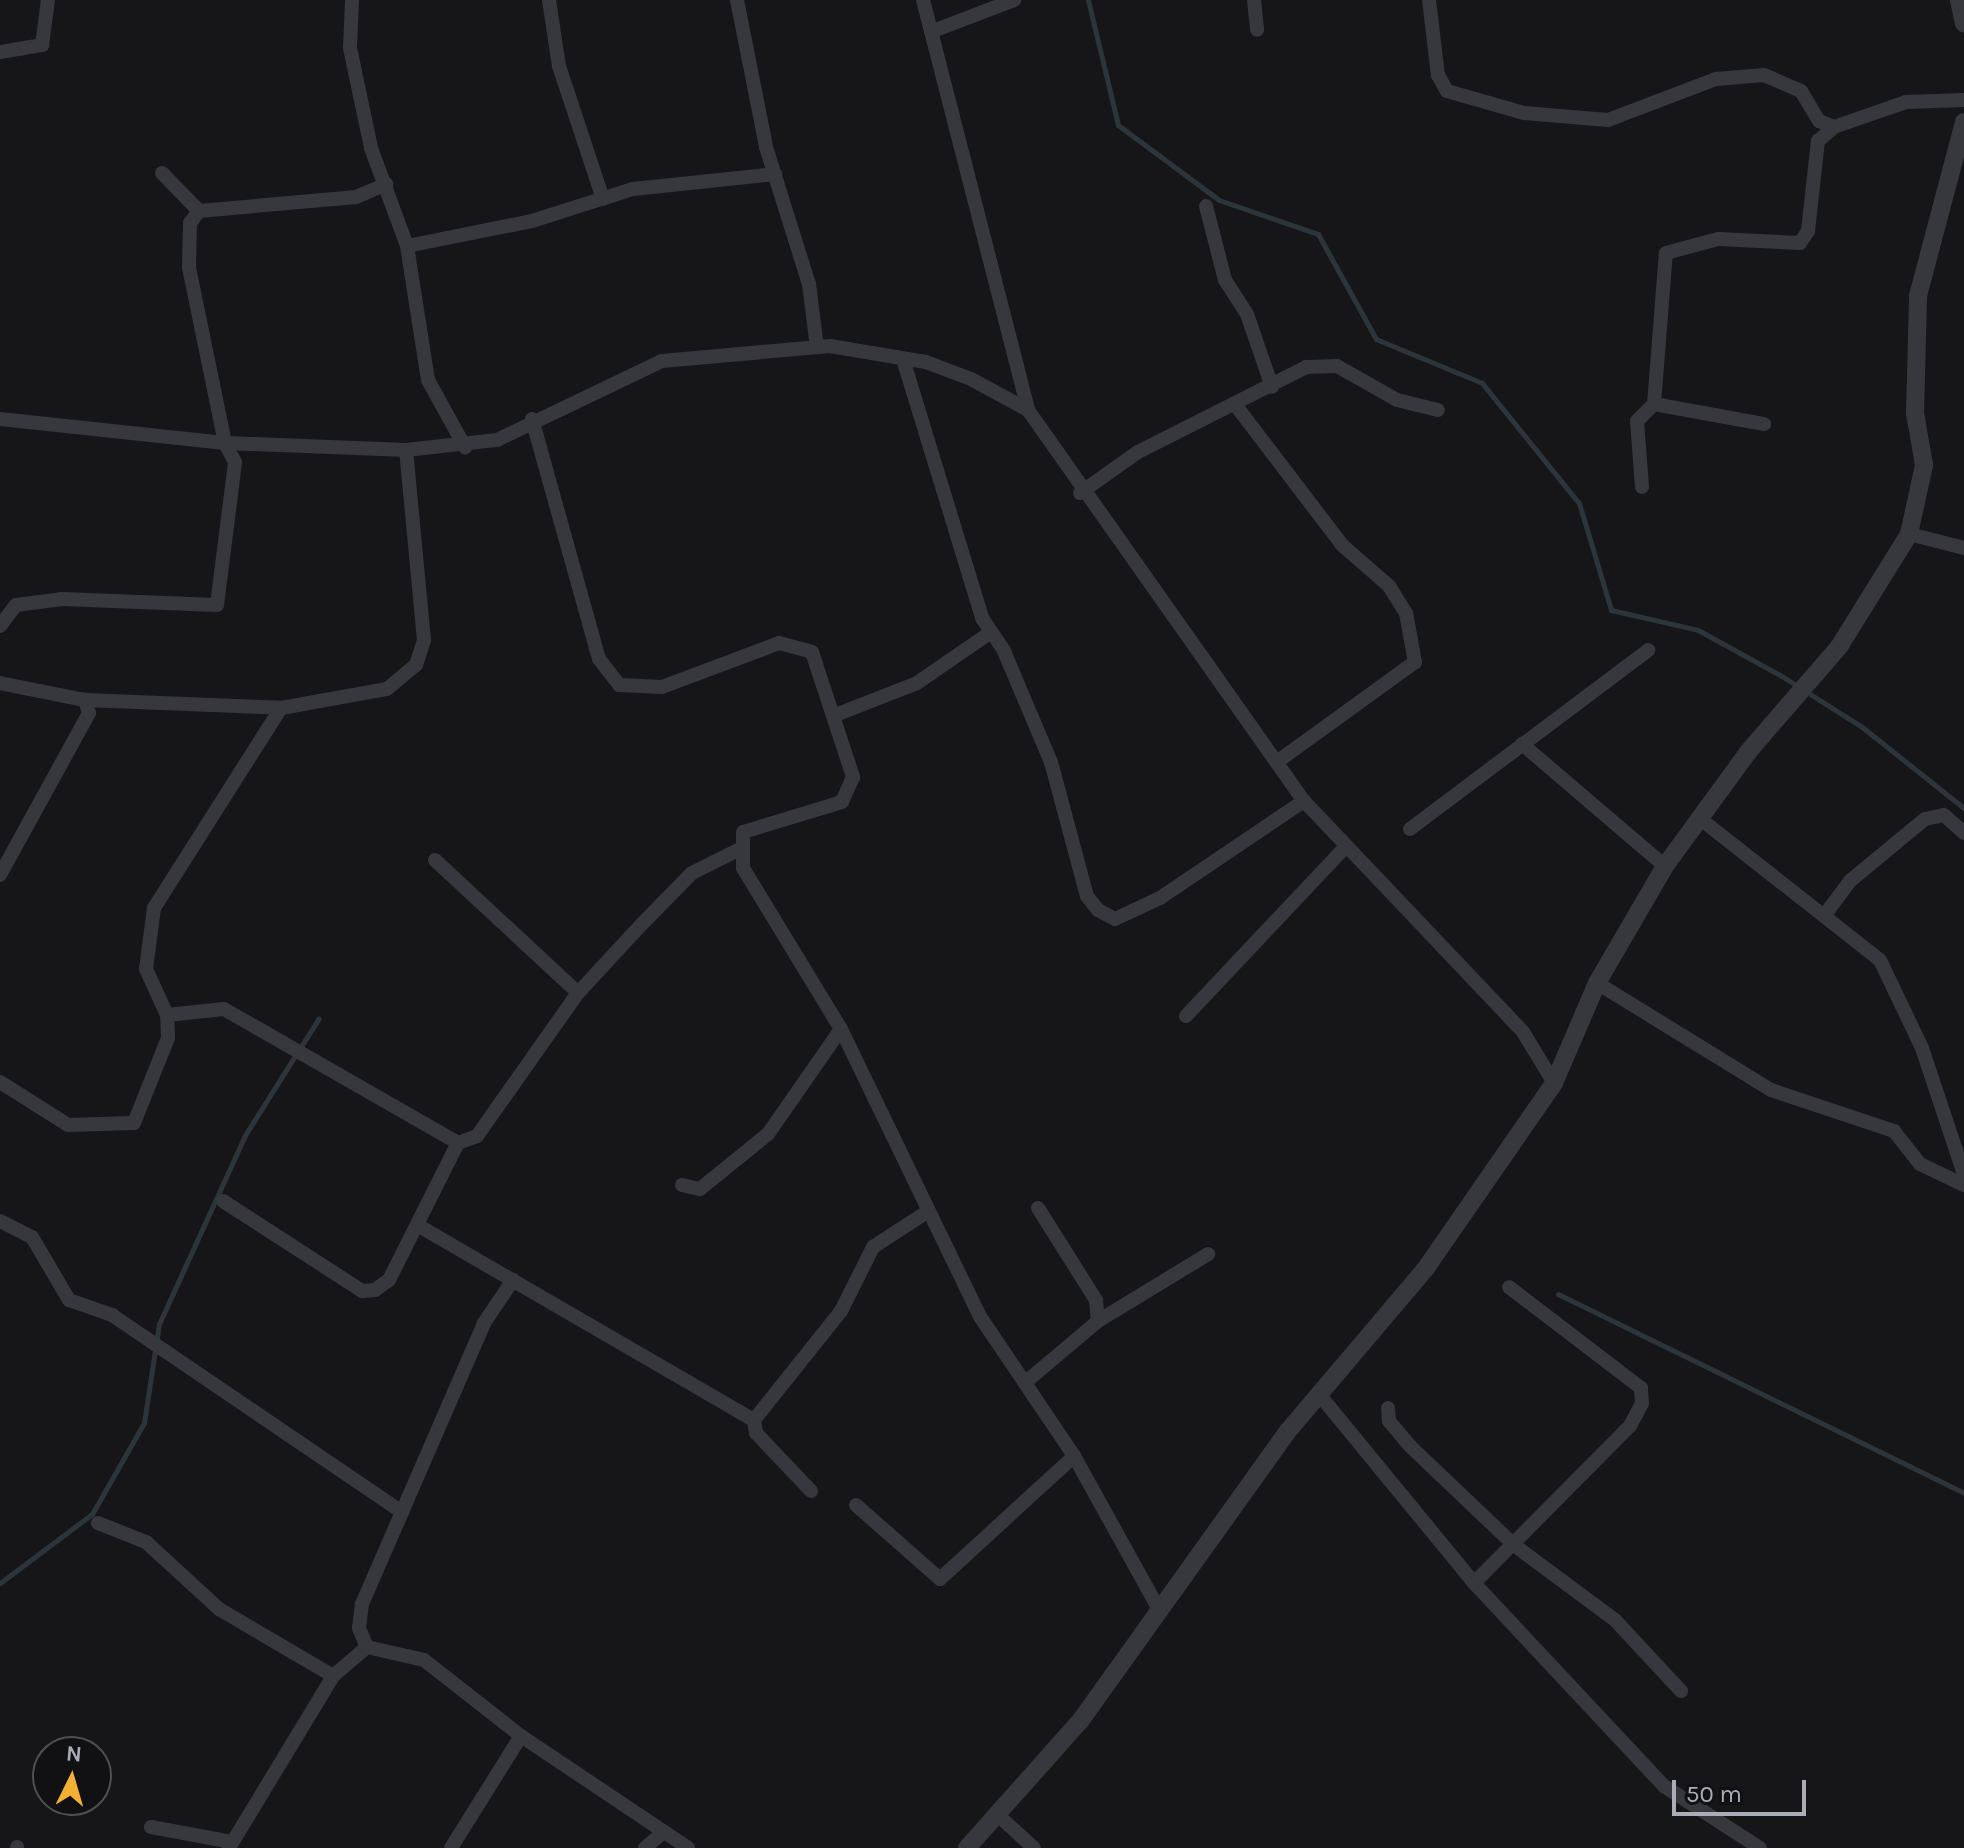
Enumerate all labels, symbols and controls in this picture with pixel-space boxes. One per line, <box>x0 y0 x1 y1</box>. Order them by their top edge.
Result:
north arrow <box>32 1736 112 1816</box>
text: N <box>65 1740 83 1768</box>
scale bar <box>1676 1764 1810 1814</box>
text: 50 m <box>1686 1780 1742 1808</box>

